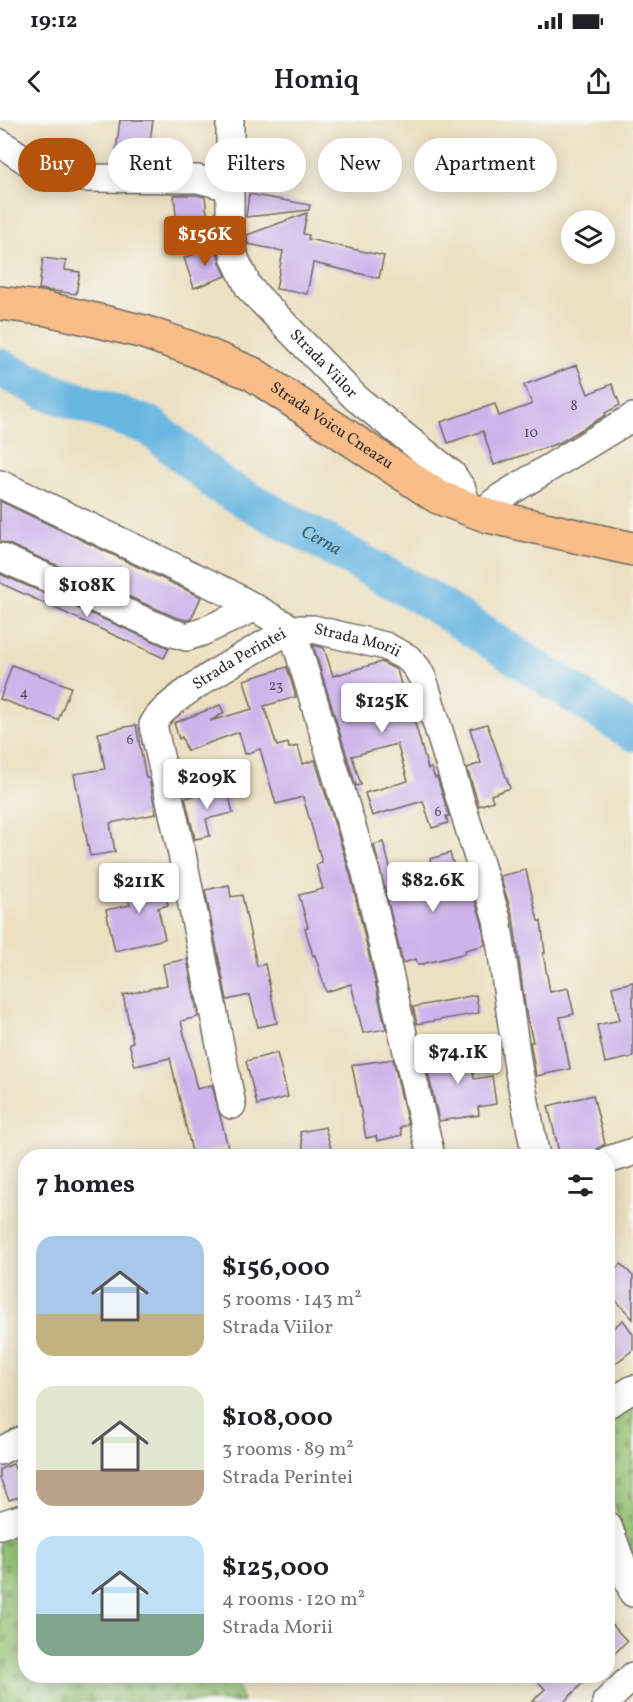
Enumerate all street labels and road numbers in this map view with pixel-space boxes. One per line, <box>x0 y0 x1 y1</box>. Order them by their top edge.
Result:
street label: Strada Viilor <box>284 325 362 404</box>
street label: Strada Voicu Cneazu <box>265 377 397 475</box>
street label: Strada Morii <box>312 619 405 663</box>
street label: Strada Perintei <box>188 623 291 696</box>

